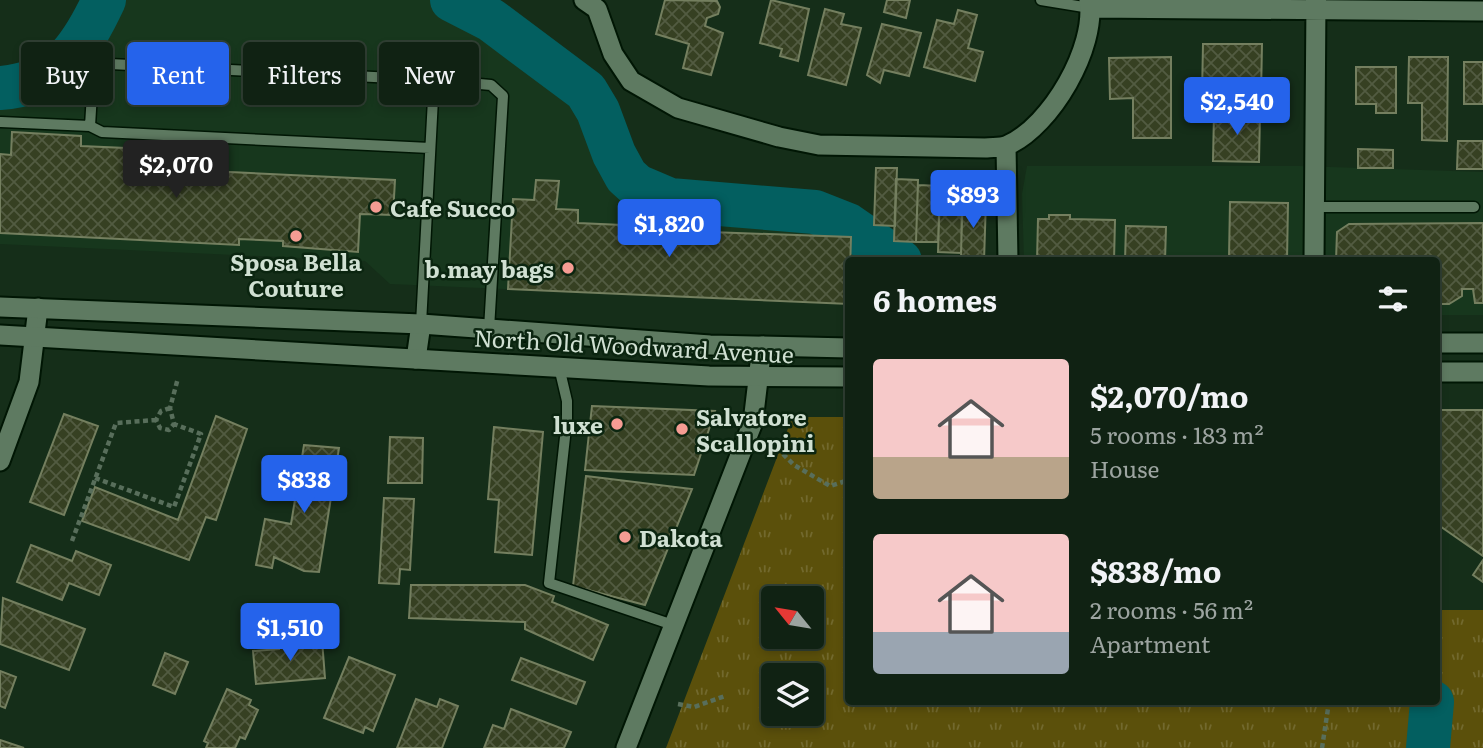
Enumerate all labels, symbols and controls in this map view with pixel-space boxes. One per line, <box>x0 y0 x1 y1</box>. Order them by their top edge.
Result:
chip: Buy <box>21 42 113 105</box>
chip: Rent <box>127 42 229 105</box>
chip: Filters <box>243 42 365 105</box>
chip: New <box>379 42 479 105</box>
pin: $2,540 <box>1180 78 1294 137</box>
text: $2,540 <box>1200 83 1274 117</box>
pin: $2,070 <box>119 140 233 200</box>
text: $2,070 <box>139 146 213 180</box>
pin: $893 <box>932 170 1014 230</box>
text: $893 <box>947 176 999 210</box>
place label: Cafe Succo <box>390 190 515 224</box>
marker: Cafe Succo <box>368 199 384 215</box>
pin: $1,820 <box>612 200 726 259</box>
text: $1,820 <box>634 205 704 239</box>
marker: Sposa Bella Couture <box>288 228 304 244</box>
place label: Sposa Bella Couture <box>230 244 362 304</box>
place label: b.may bags <box>425 251 554 285</box>
marker: b.may bags <box>560 260 576 276</box>
text: 6 homes <box>873 277 997 321</box>
icon: filters <box>1374 280 1412 318</box>
street label: North Old Woodward Avenue <box>473 320 795 370</box>
text: $2,070/mo <box>1090 373 1248 417</box>
icon: home <box>929 387 1013 471</box>
place label: Salvatore Scallopini <box>696 399 815 459</box>
place label: luxe <box>553 407 603 441</box>
marker: luxe <box>609 416 625 432</box>
text: 5 rooms · 183 m² <box>1090 417 1264 451</box>
marker: Salvatore Scallopini <box>674 421 690 437</box>
text: House <box>1090 451 1159 485</box>
pin: $838 <box>263 456 345 515</box>
text: $838 <box>277 461 331 495</box>
place label: Dakota <box>639 520 723 554</box>
marker: Dakota <box>617 529 633 545</box>
text: $838/mo <box>1090 548 1221 592</box>
icon: home <box>929 562 1013 646</box>
north arrow <box>761 586 824 649</box>
map controls <box>761 586 824 726</box>
text: 2 rooms · 56 m² <box>1090 592 1253 626</box>
pin: $1,510 <box>233 604 347 663</box>
text: $1,510 <box>257 609 323 643</box>
text: Apartment <box>1090 626 1210 660</box>
button: layers <box>761 663 824 726</box>

